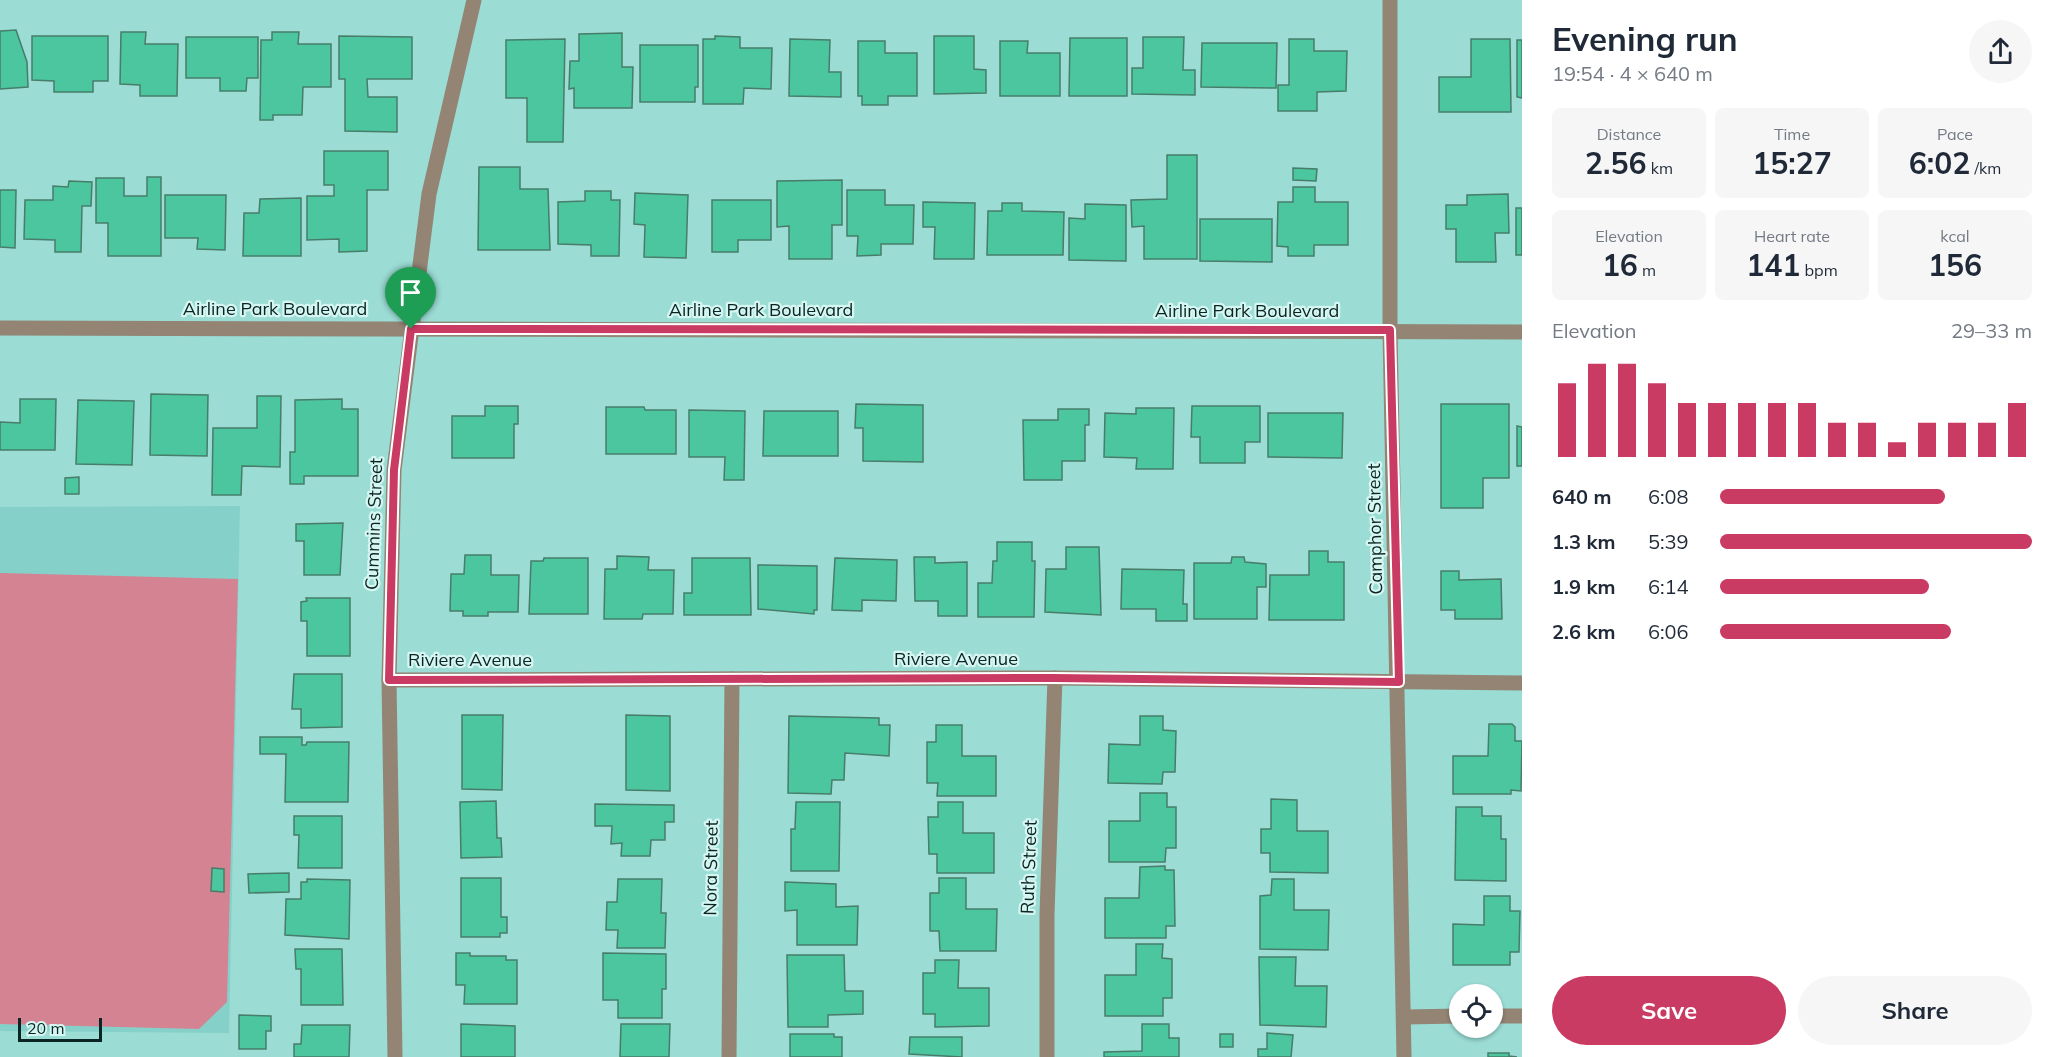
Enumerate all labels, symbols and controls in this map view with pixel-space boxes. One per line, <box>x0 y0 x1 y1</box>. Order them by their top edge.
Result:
text: Evening run <box>1552 18 1738 59</box>
button: share <box>1969 20 2032 83</box>
text: 19:54 · 4 × 640 m <box>1552 61 1713 86</box>
text: Distance <box>1597 124 1661 144</box>
text: Time <box>1774 124 1810 144</box>
text: Pace <box>1937 124 1973 144</box>
text: 2.56 <box>1585 144 1646 182</box>
text: 15:27 <box>1752 144 1832 182</box>
text: 6:02 <box>1909 144 1970 182</box>
text: km <box>1646 158 1673 178</box>
text: /km <box>1970 158 2001 178</box>
text: Elevation <box>1595 226 1663 246</box>
text: Heart rate <box>1754 226 1830 246</box>
text: kcal <box>1940 226 1970 246</box>
text: 16 <box>1602 246 1638 284</box>
text: 141 <box>1746 246 1800 284</box>
text: 156 <box>1928 246 1982 284</box>
text: m <box>1638 260 1656 280</box>
text: bpm <box>1800 260 1838 280</box>
pin <box>385 267 436 329</box>
icon: arrive <box>394 276 427 309</box>
street label: Airline Park Boulevard <box>183 297 367 320</box>
street label: Airline Park Boulevard <box>669 298 853 321</box>
street label: Airline Park Boulevard <box>1155 299 1339 322</box>
text: Elevation <box>1552 318 1637 343</box>
text: 29–33 m <box>1951 318 2032 343</box>
street label: Cummins Street <box>360 457 387 591</box>
street label: Camphor Street <box>1362 463 1387 595</box>
text: 640 m <box>1552 484 1611 509</box>
text: 6:08 <box>1648 484 1689 509</box>
text: 1.3 km <box>1552 529 1615 554</box>
text: 5:39 <box>1648 529 1689 554</box>
text: 1.9 km <box>1552 574 1615 599</box>
text: 6:14 <box>1648 574 1689 599</box>
text: 2.6 km <box>1552 619 1615 644</box>
text: 6:06 <box>1648 619 1689 644</box>
street label: Riviere Avenue <box>894 647 1018 670</box>
street label: Riviere Avenue <box>408 648 532 671</box>
street label: Nora Street <box>698 820 723 916</box>
street label: Ruth Street <box>1015 820 1042 914</box>
button: Save <box>1552 976 1786 1045</box>
button: Share <box>1798 976 2032 1045</box>
map controls <box>1449 984 1503 1038</box>
button: locate <box>1449 984 1503 1038</box>
scale bar <box>18 1015 102 1042</box>
text: 20 m <box>27 1018 64 1038</box>

